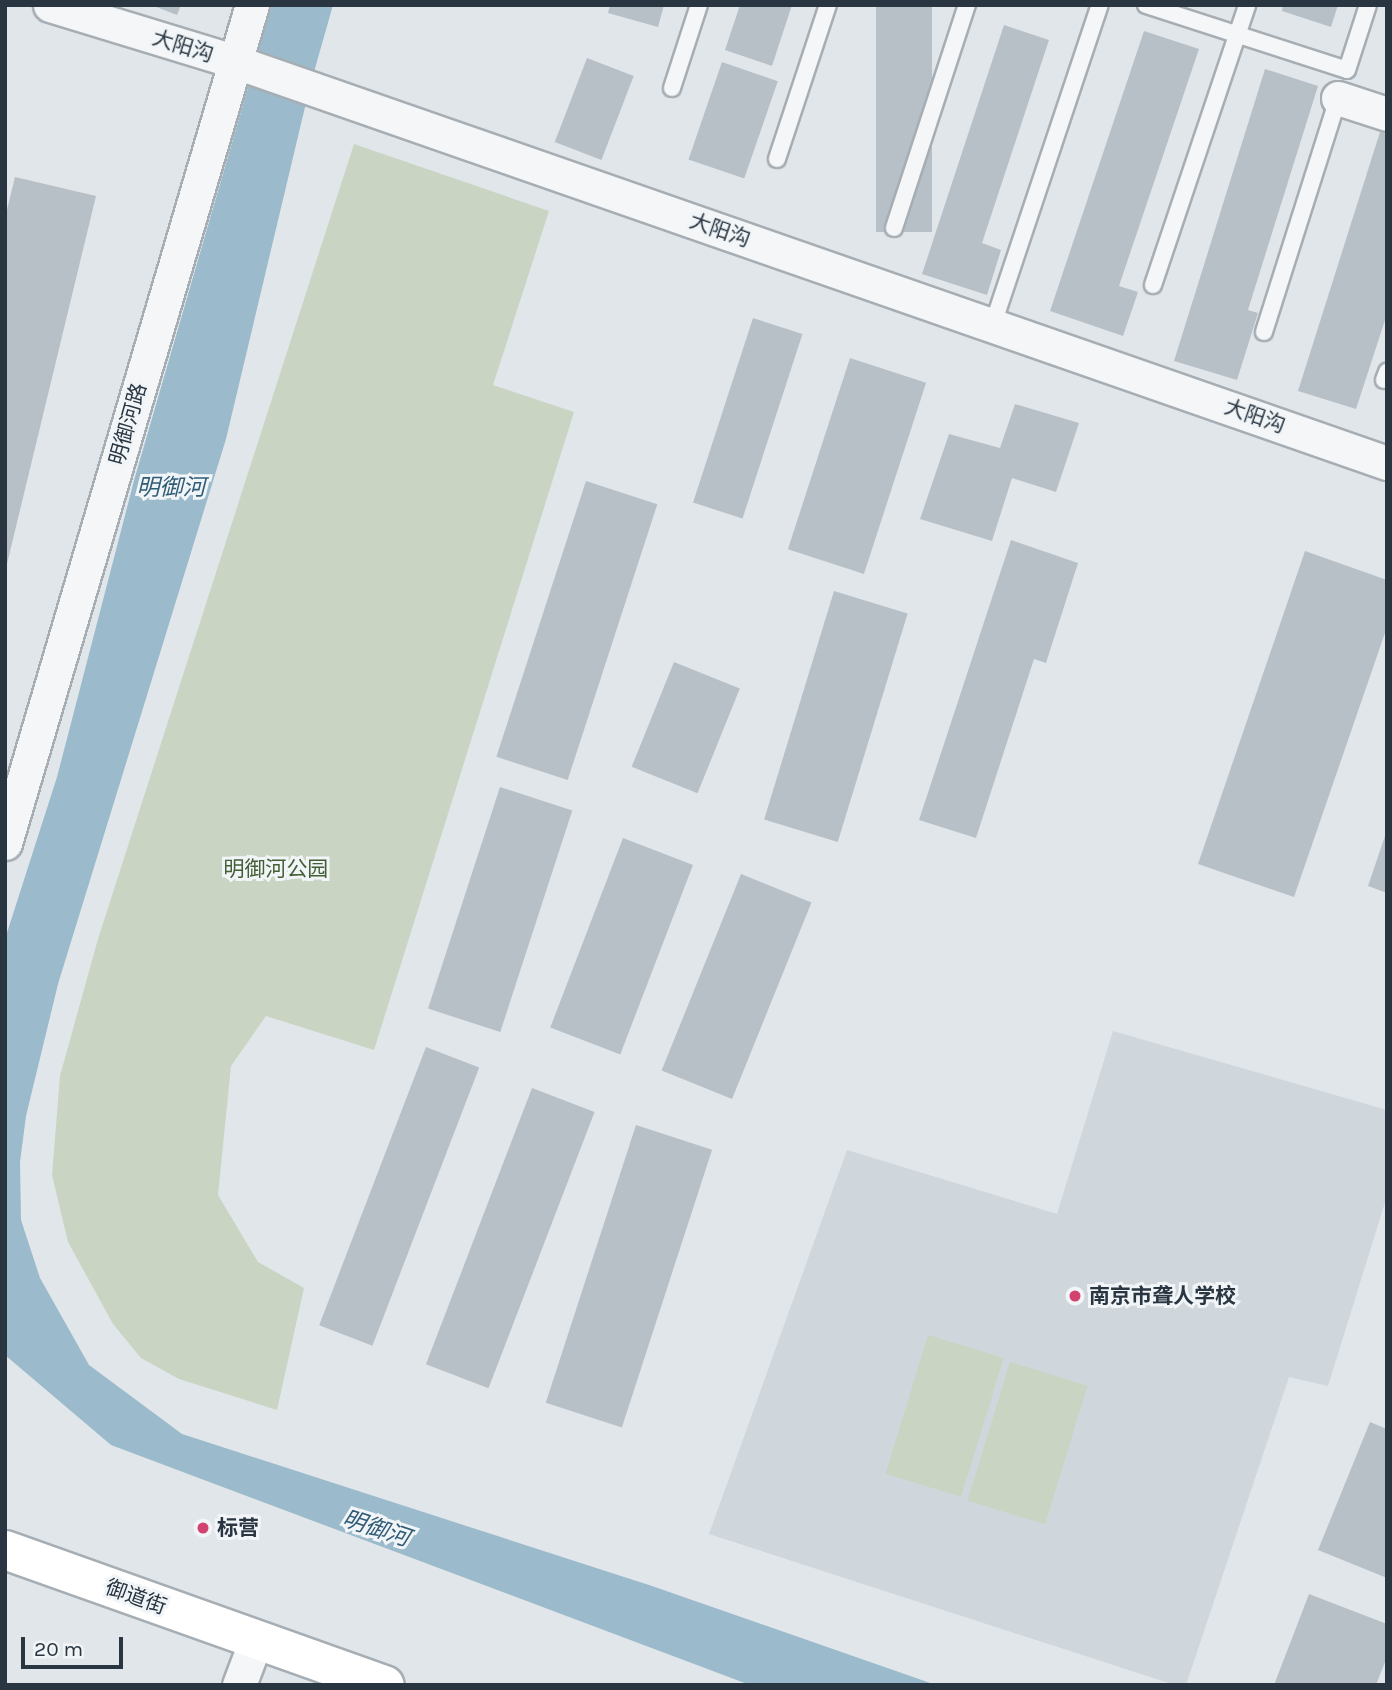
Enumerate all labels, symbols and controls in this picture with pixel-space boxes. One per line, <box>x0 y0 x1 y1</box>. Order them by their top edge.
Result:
street label: 大阳沟 <box>149 25 217 67</box>
street label: 大阳沟 <box>686 208 754 252</box>
street label: 明御河路 <box>104 380 152 468</box>
street label: 大阳沟 <box>1221 394 1289 438</box>
water label: 明御河 <box>137 474 205 502</box>
park label: 明御河公园 <box>224 856 328 882</box>
place label: 南京市聋人学校 <box>1089 1283 1236 1309</box>
marker: 南京市聋人学校 <box>1067 1288 1083 1304</box>
water label: 明御河 <box>339 1505 413 1553</box>
place label: 标营 <box>217 1515 259 1541</box>
marker: 标营 <box>195 1520 211 1536</box>
street label: 御道街 <box>102 1574 170 1620</box>
scale bar <box>24 1624 126 1668</box>
text: 20 m <box>34 1637 83 1661</box>

